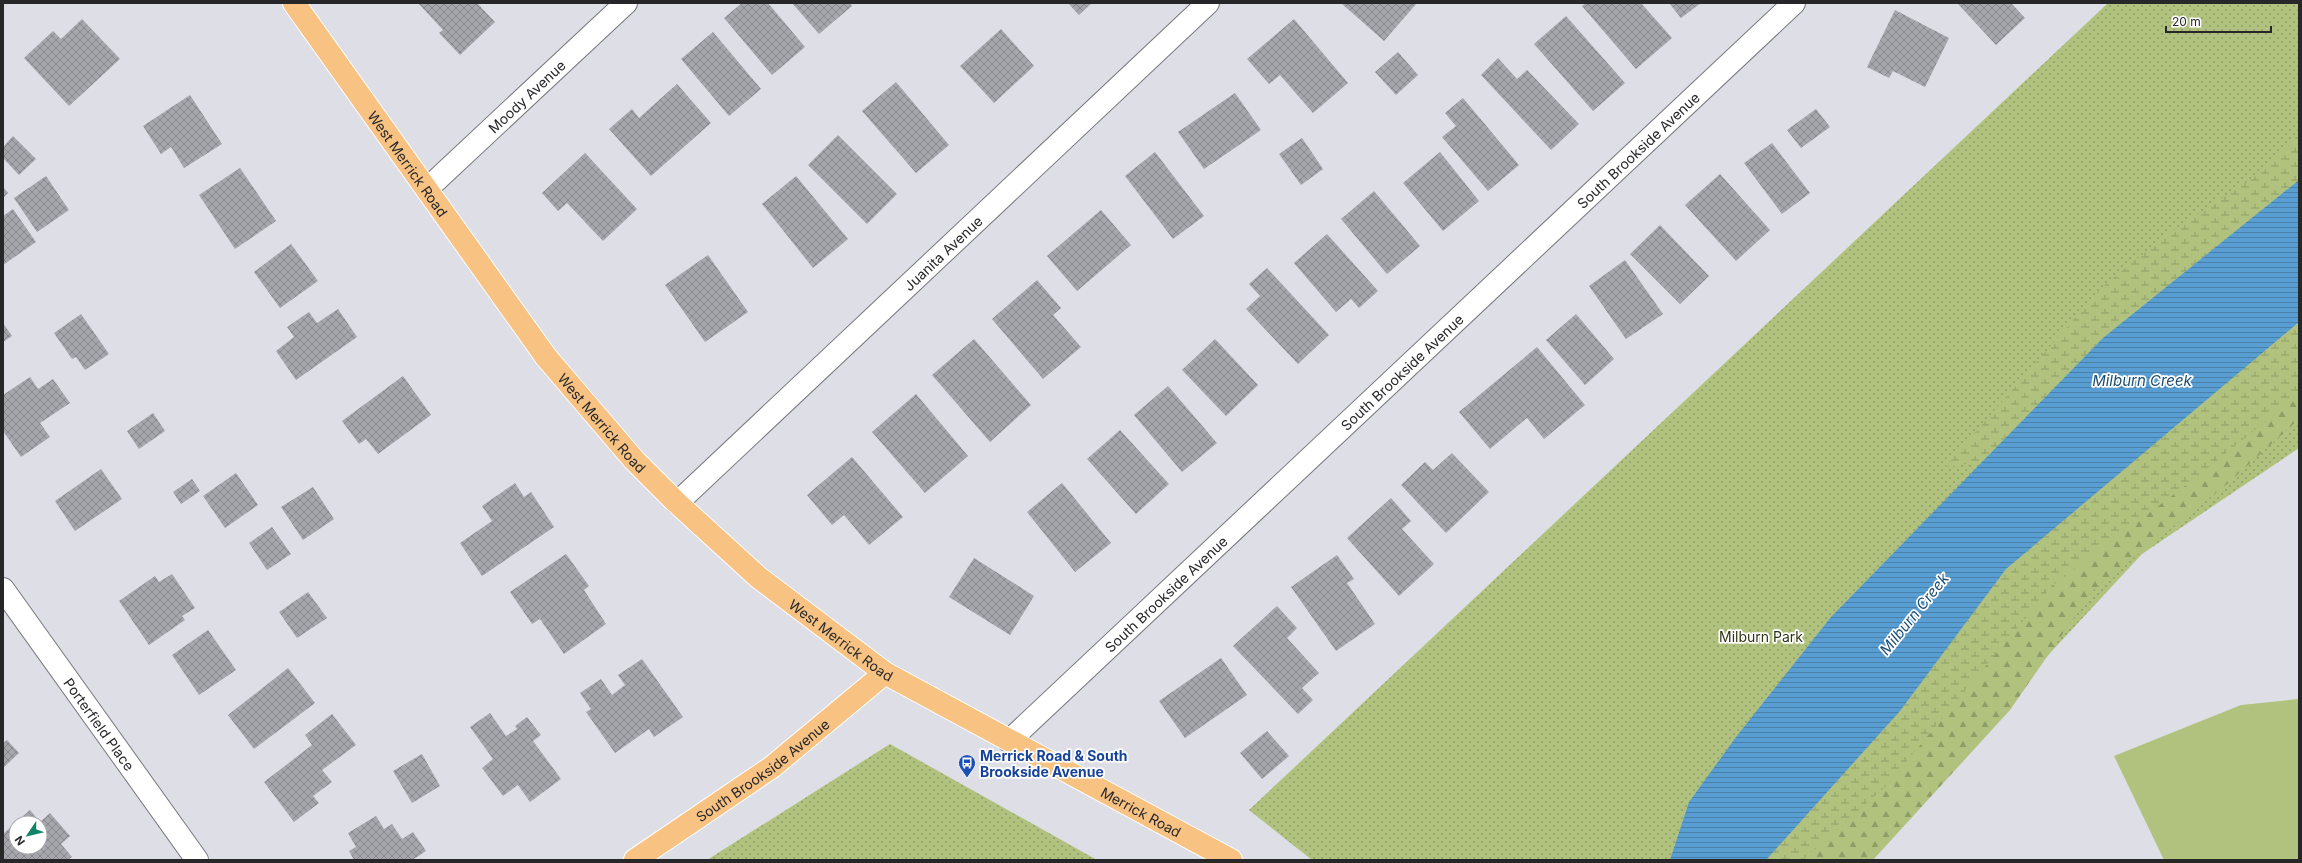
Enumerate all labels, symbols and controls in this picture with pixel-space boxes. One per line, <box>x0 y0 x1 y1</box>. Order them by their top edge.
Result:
scale bar <box>2166 8 2271 34</box>
text: 20 m <box>2172 14 2201 29</box>
street label: Moody Avenue <box>484 56 568 136</box>
street label: South Brookside Avenue <box>1573 88 1703 212</box>
street label: West Merrick Road <box>365 107 452 220</box>
street label: Juanita Avenue <box>900 212 986 294</box>
street label: South Brookside Avenue <box>1337 310 1467 433</box>
street label: West Merrick Road <box>555 369 650 476</box>
water label: Milburn Creek <box>2092 371 2193 390</box>
street label: South Brookside Avenue <box>1101 532 1230 655</box>
water label: Milburn Creek <box>1875 569 1953 659</box>
street label: West Merrick Road <box>786 595 896 684</box>
park label: Milburn Park <box>1719 628 1803 645</box>
street label: Porterfield Place <box>61 674 139 774</box>
street label: South Brookside Avenue <box>692 715 832 825</box>
place label: Merrick Road & South Brookside Avenue <box>980 747 1128 780</box>
bus stop icon: Merrick Road & South Brookside Avenue <box>957 753 977 778</box>
street label: Merrick Road <box>1098 783 1184 840</box>
north arrow <box>8 815 48 855</box>
text: N <box>12 833 28 848</box>

